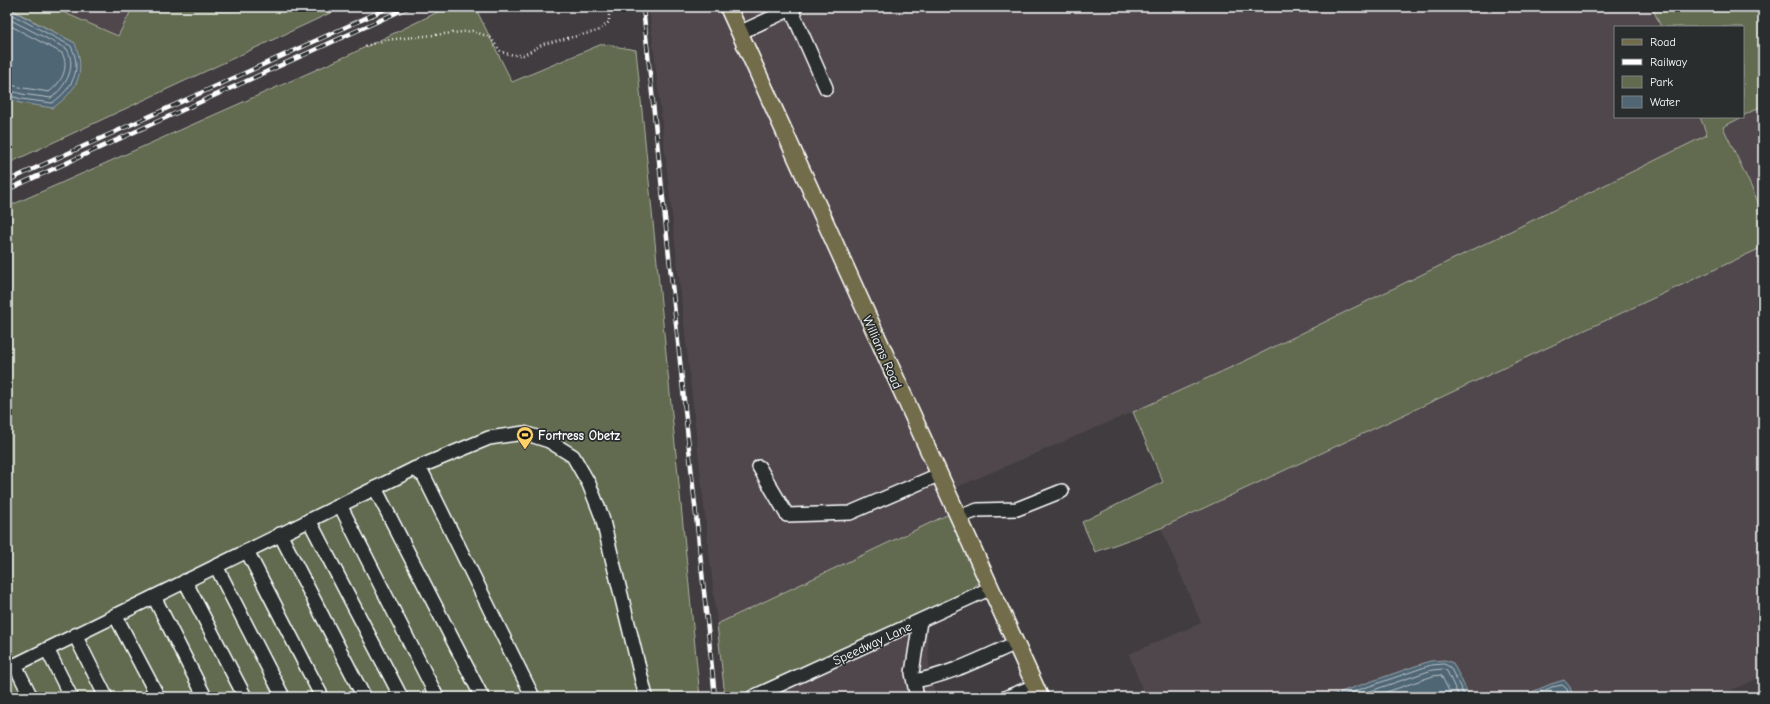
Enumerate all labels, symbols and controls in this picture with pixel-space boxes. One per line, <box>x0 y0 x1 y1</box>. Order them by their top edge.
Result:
legend <box>1614 26 1744 118</box>
text: Road <box>1650 35 1676 49</box>
text: Railway <box>1650 55 1688 69</box>
text: Park <box>1650 75 1673 89</box>
text: Water <box>1650 95 1680 109</box>
street label: Williams Road <box>860 313 905 391</box>
sports icon: Fortress Obetz <box>515 425 535 450</box>
place label: Fortress Obetz <box>538 428 620 443</box>
street label: Speedway Lane <box>830 618 914 668</box>

